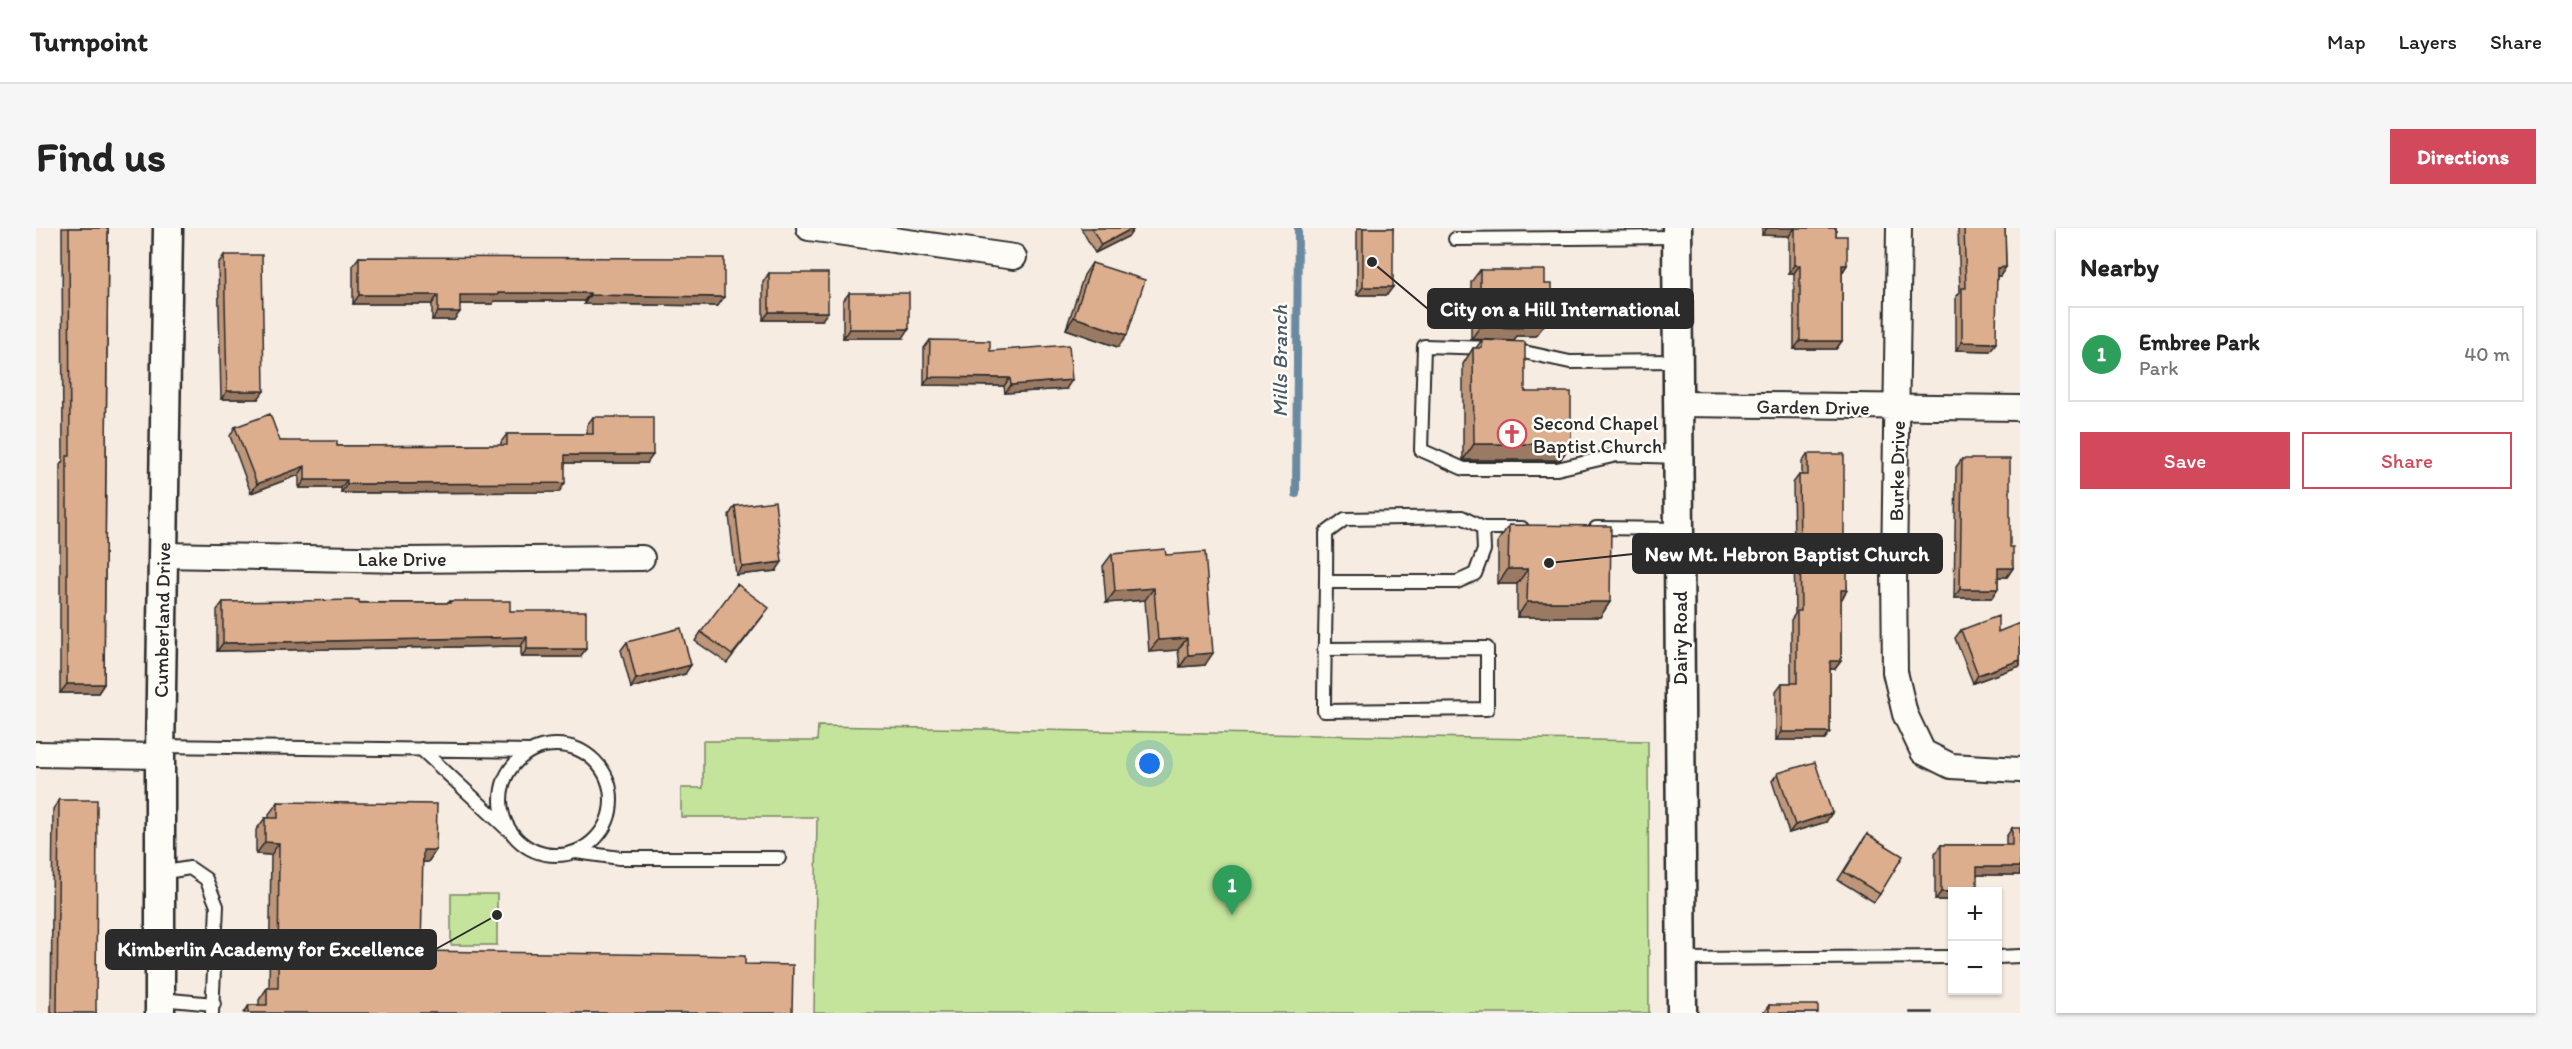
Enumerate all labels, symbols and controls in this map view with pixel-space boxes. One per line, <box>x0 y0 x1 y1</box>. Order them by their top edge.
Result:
text: Turnpoint <box>30 24 148 58</box>
text: Map <box>2327 29 2366 54</box>
text: Layers <box>2399 29 2457 54</box>
text: Share <box>2490 29 2542 54</box>
button: Directions <box>2390 129 2536 184</box>
text: Find us <box>36 131 166 182</box>
text: Nearby <box>2080 251 2159 283</box>
callout: City on a Hill International <box>1428 289 1693 328</box>
text: City on a Hill International <box>1440 296 1681 322</box>
water label: Mills Branch <box>1267 304 1292 417</box>
text: Embree Park <box>2139 329 2260 356</box>
text: 1 <box>2097 342 2106 366</box>
text: 40 m <box>2464 342 2510 366</box>
text: Park <box>2139 356 2178 380</box>
street label: Garden Drive <box>1756 394 1870 420</box>
place label: Second Chapel Baptist Church <box>1533 411 1662 458</box>
church icon: Second Chapel Baptist Church <box>1496 418 1528 450</box>
street label: Burke Drive <box>1884 420 1910 522</box>
button: Save <box>2080 432 2290 489</box>
button: Share <box>2302 432 2512 489</box>
callout: New Mt. Hebron Baptist Church <box>1633 534 1942 573</box>
text: New Mt. Hebron Baptist Church <box>1645 541 1930 567</box>
street label: Cumberland Drive <box>149 542 175 698</box>
street label: Lake Drive <box>358 547 446 571</box>
street label: Dairy Road <box>1668 591 1692 685</box>
your location <box>1135 749 1164 778</box>
pin: 1 <box>1212 866 1252 915</box>
map controls <box>1948 887 2002 995</box>
button: + <box>1948 887 2002 941</box>
callout: Kimberlin Academy for Excellence <box>106 930 436 969</box>
text: Kimberlin Academy for Excellence <box>118 936 424 962</box>
button: − <box>1948 941 2002 995</box>

